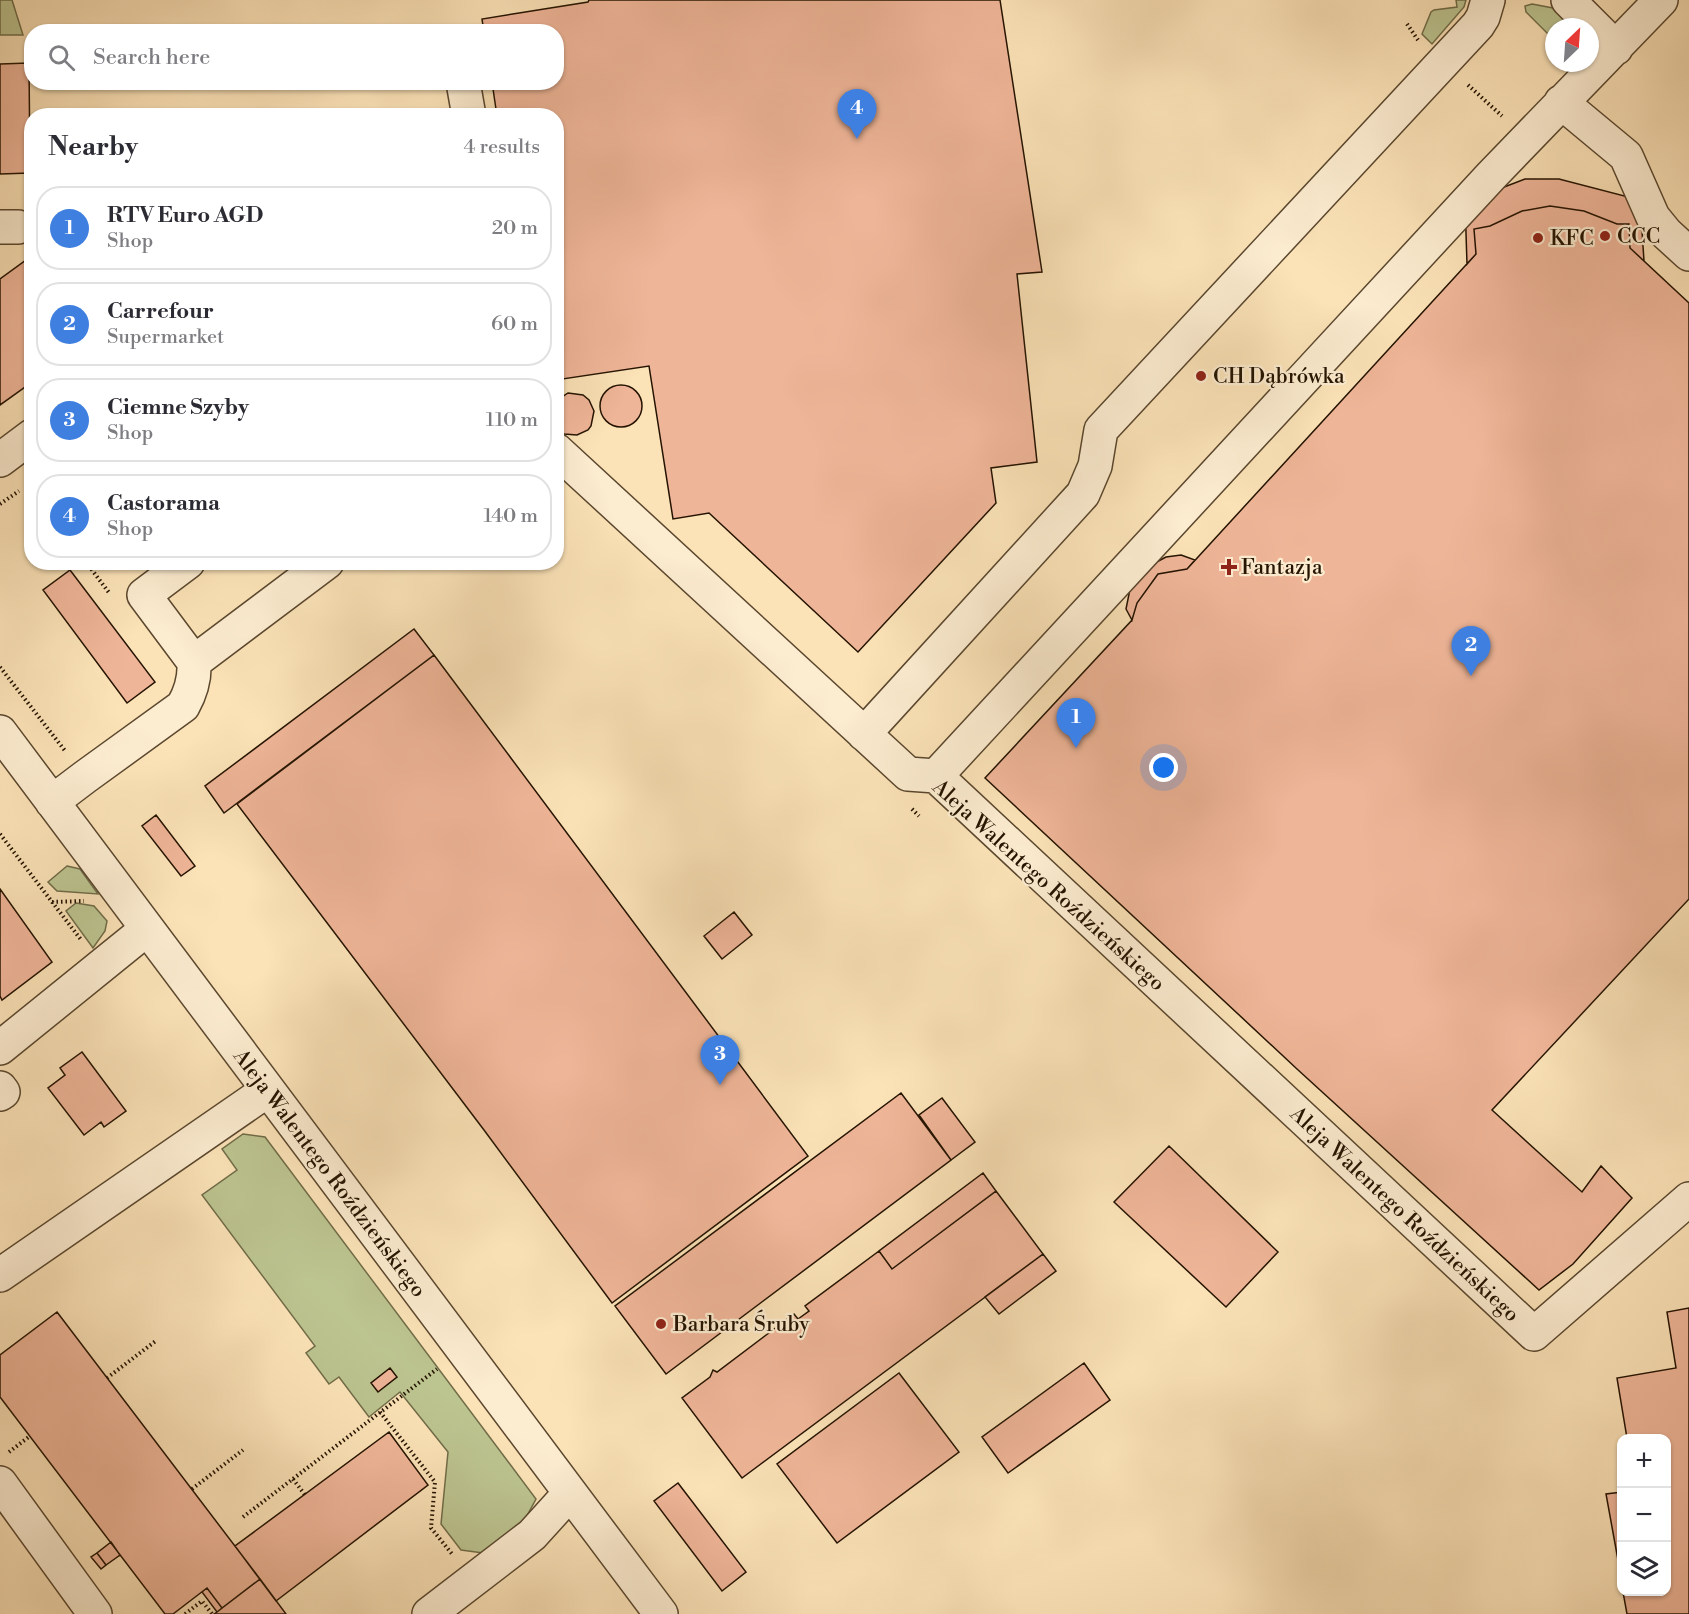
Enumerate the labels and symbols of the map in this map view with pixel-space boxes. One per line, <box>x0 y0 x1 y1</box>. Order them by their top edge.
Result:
north arrow <box>1545 18 1599 72</box>
pin: 4 <box>838 90 876 139</box>
place label: CCC <box>1617 224 1660 250</box>
place label: KFC <box>1550 226 1594 252</box>
marker: CCC <box>1598 229 1612 243</box>
marker: KFC <box>1531 231 1545 245</box>
place label: CH Dąbrówka <box>1213 364 1345 390</box>
marker: CH Dąbrówka <box>1194 369 1208 383</box>
place label: Fantazja <box>1241 555 1323 581</box>
marker: Fantazja <box>1222 560 1236 574</box>
pin: 2 <box>1452 626 1490 676</box>
pin: 1 <box>1056 698 1096 748</box>
your location <box>1149 753 1178 782</box>
street label: Aleja Walentego Roździeńskiego <box>926 774 1170 997</box>
pin: 3 <box>700 1036 740 1085</box>
street label: Aleja Walentego Roździeńskiego <box>227 1043 431 1303</box>
street label: Aleja Walentego Roździeńskiego <box>1283 1101 1524 1328</box>
place label: Barbara Śruby <box>672 1309 810 1338</box>
marker: Barbara Śruby <box>654 1317 668 1331</box>

